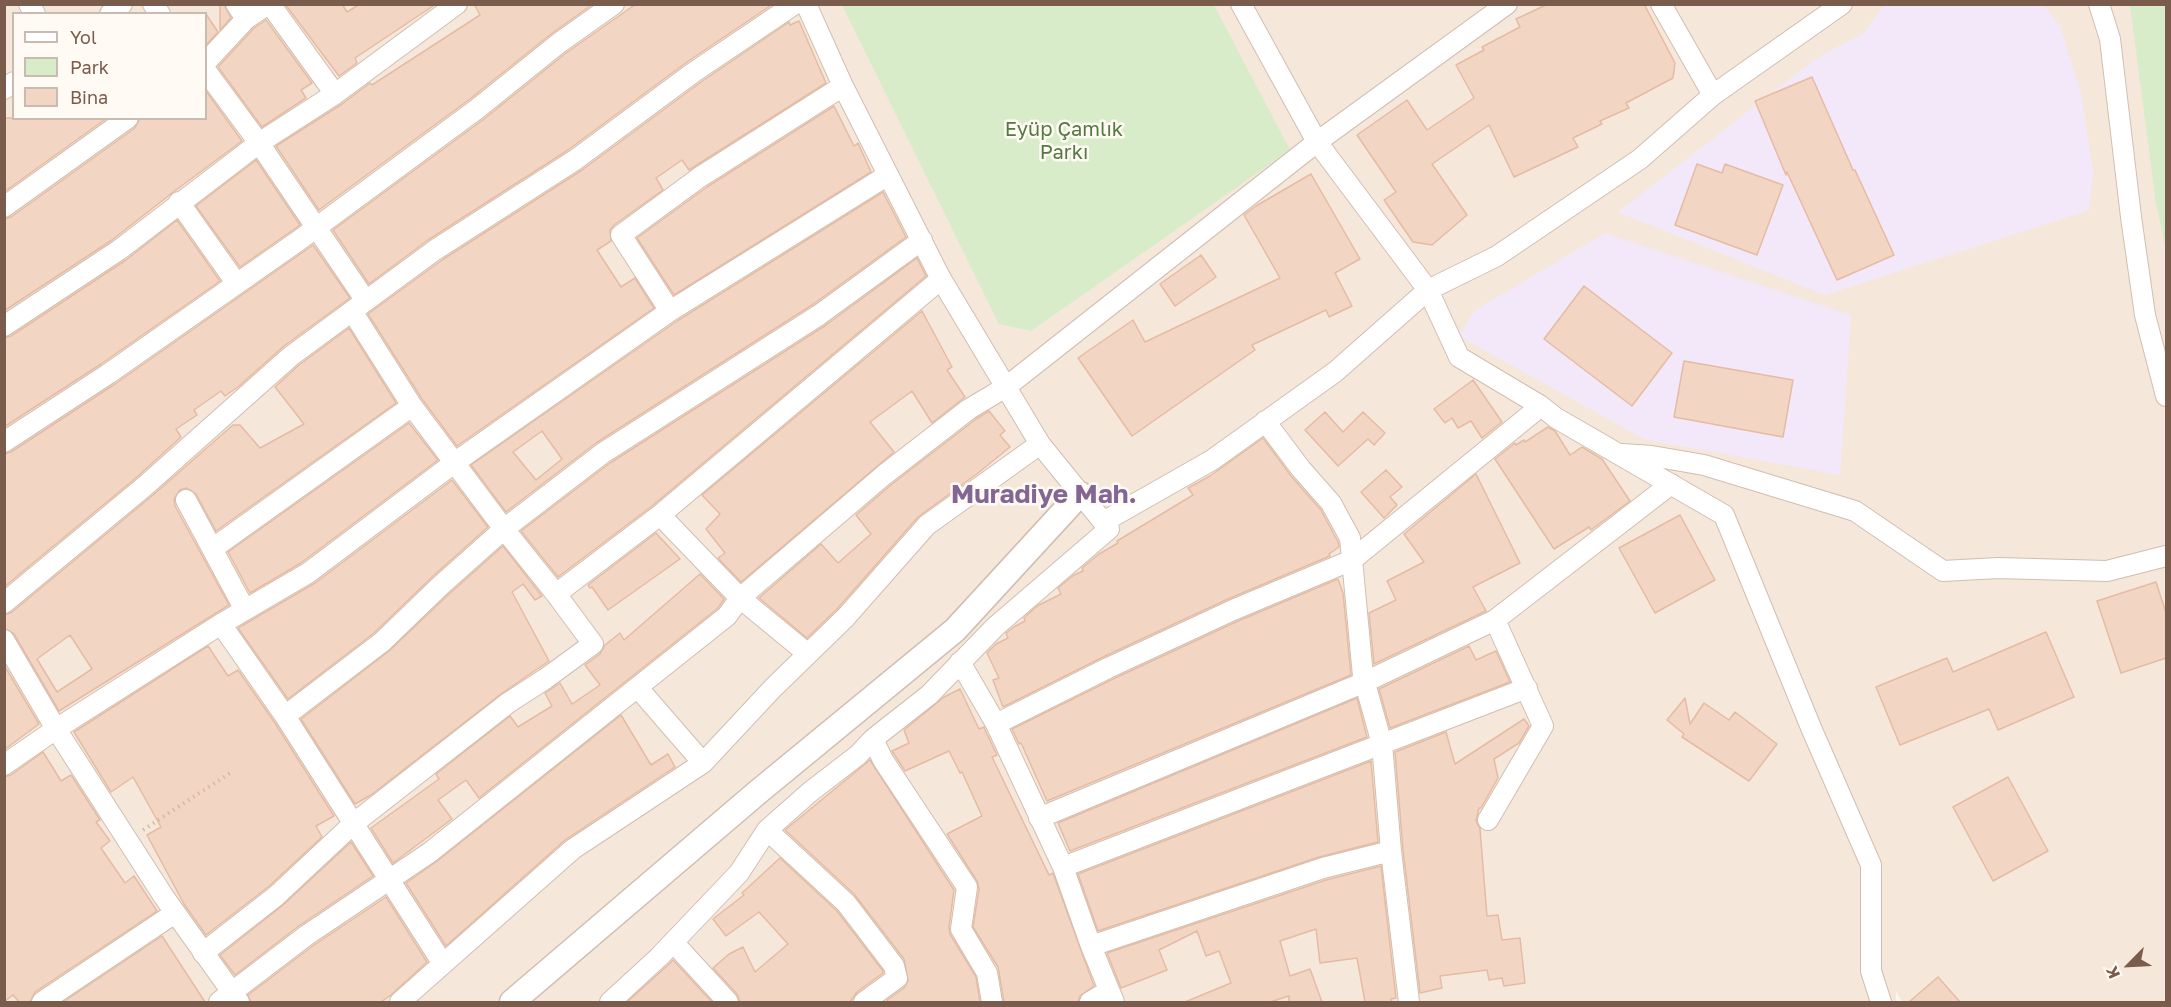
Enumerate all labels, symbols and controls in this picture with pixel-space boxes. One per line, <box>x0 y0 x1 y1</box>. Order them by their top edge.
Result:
legend <box>12 12 207 120</box>
text: Yol <box>70 26 97 48</box>
text: Park <box>70 56 109 78</box>
text: Bina <box>70 86 108 108</box>
park label: Eyüp Çamlık Parkı <box>1005 118 1123 165</box>
district label: Muradiye Mah. <box>951 479 1137 511</box>
north arrow <box>2099 935 2159 995</box>
text: K <box>2101 963 2124 982</box>

